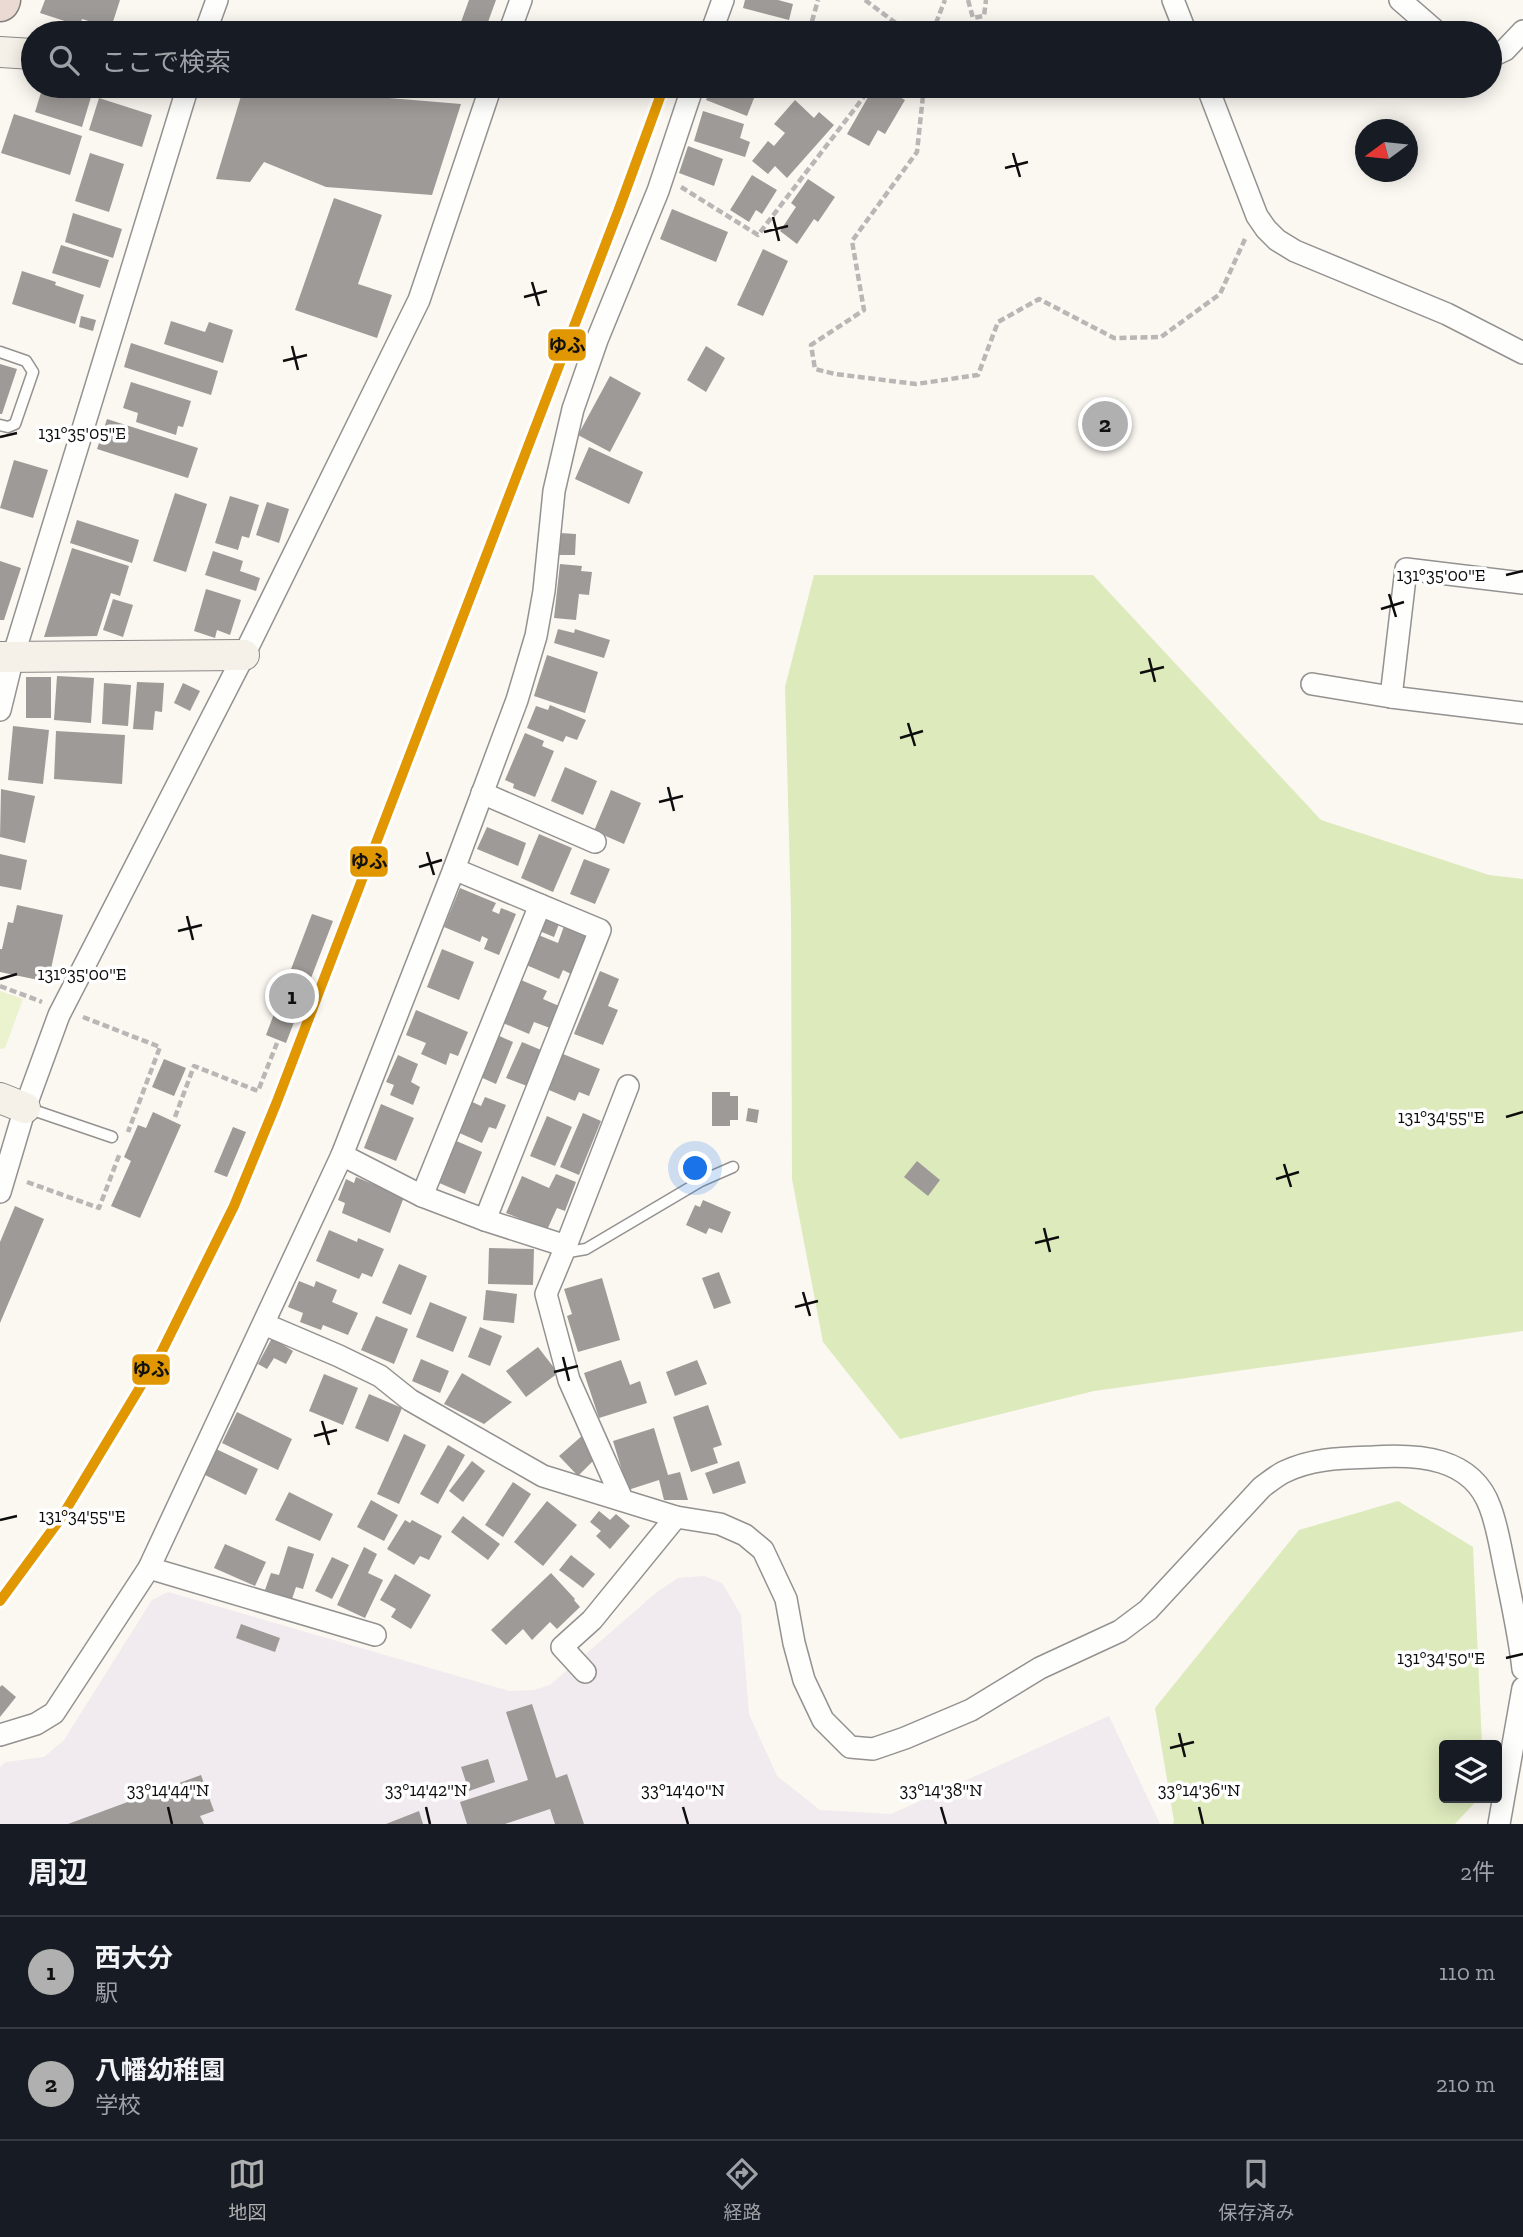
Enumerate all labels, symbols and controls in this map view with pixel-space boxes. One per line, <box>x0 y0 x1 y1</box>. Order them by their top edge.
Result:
search box <box>21 21 1502 98</box>
icon: search <box>45 41 83 79</box>
text: ここで検索 <box>101 46 231 78</box>
north arrow <box>1355 119 1418 182</box>
line badge: ゆふ <box>547 328 587 362</box>
text: ゆふ <box>548 334 586 357</box>
pin: 2 <box>1082 398 1128 450</box>
text: 131°35'05"E <box>38 422 126 444</box>
text: 131°35'00"E <box>1397 564 1485 586</box>
line badge: ゆふ <box>349 845 389 878</box>
text: ゆふ <box>350 850 388 873</box>
text: 131°35'00"E <box>38 963 126 985</box>
pin: 1 <box>269 970 315 1022</box>
text: 131°34'55"E <box>1398 1106 1484 1128</box>
your location <box>678 1151 712 1185</box>
line badge: ゆふ <box>131 1353 171 1386</box>
text: ゆふ <box>132 1358 170 1381</box>
text: 131°34'55"E <box>39 1505 125 1527</box>
text: 131°34'50"E <box>1397 1647 1485 1669</box>
map controls <box>1439 1740 1502 1803</box>
button: layers <box>1439 1740 1502 1803</box>
text: 33°14'44"N <box>127 1779 209 1801</box>
text: 33°14'42"N <box>385 1779 467 1801</box>
text: 33°14'40"N <box>641 1779 725 1801</box>
text: 33°14'38"N <box>900 1779 982 1801</box>
text: 33°14'36"N <box>1158 1779 1240 1801</box>
text: 周辺 <box>28 1855 88 1891</box>
text: 2件 <box>1460 1858 1495 1886</box>
text: 西大分 <box>95 1942 173 1974</box>
text: 1 <box>46 1958 56 1986</box>
text: 110 m <box>1439 1958 1495 1986</box>
text: 駅 <box>95 1979 118 2007</box>
text: 八幡幼稚園 <box>95 2054 225 2086</box>
text: 2 <box>45 2070 57 2098</box>
text: 210 m <box>1436 2070 1495 2098</box>
text: 学校 <box>95 2091 141 2119</box>
tab: 地図 <box>228 2155 267 2224</box>
tab: 経路 <box>723 2155 762 2224</box>
tab: 保存済み <box>1218 2155 1295 2224</box>

